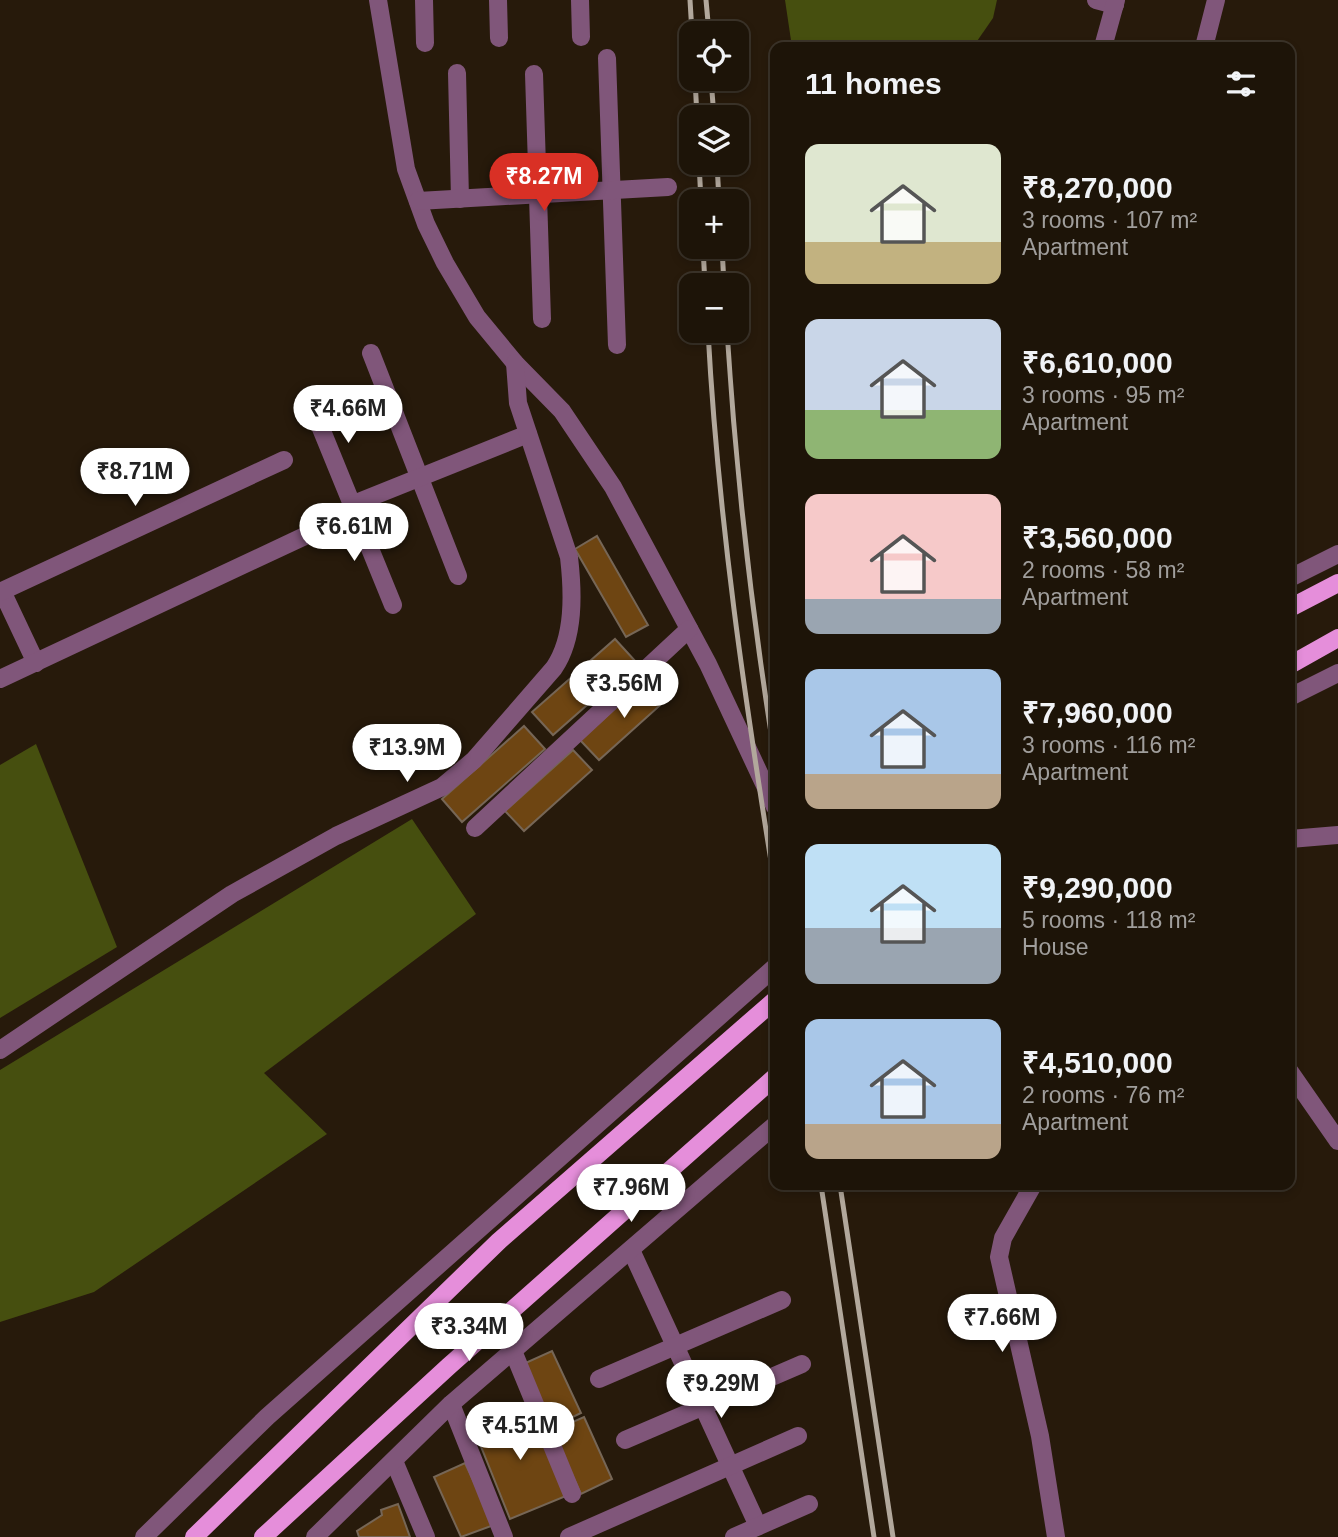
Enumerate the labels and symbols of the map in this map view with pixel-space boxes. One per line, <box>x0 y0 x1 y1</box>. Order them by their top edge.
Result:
pin: ₹8.27M <box>487 154 601 213</box>
pin: ₹4.66M <box>291 386 405 445</box>
pin: ₹8.71M <box>78 448 192 508</box>
pin: ₹6.61M <box>297 504 411 563</box>
pin: ₹3.56M <box>567 660 681 720</box>
pin: ₹13.9M <box>350 724 464 784</box>
pin: ₹7.96M <box>574 1164 688 1224</box>
pin: ₹7.66M <box>945 1294 1059 1354</box>
pin: ₹3.34M <box>412 1304 526 1363</box>
pin: ₹9.29M <box>664 1360 778 1420</box>
pin: ₹4.51M <box>463 1402 577 1462</box>

